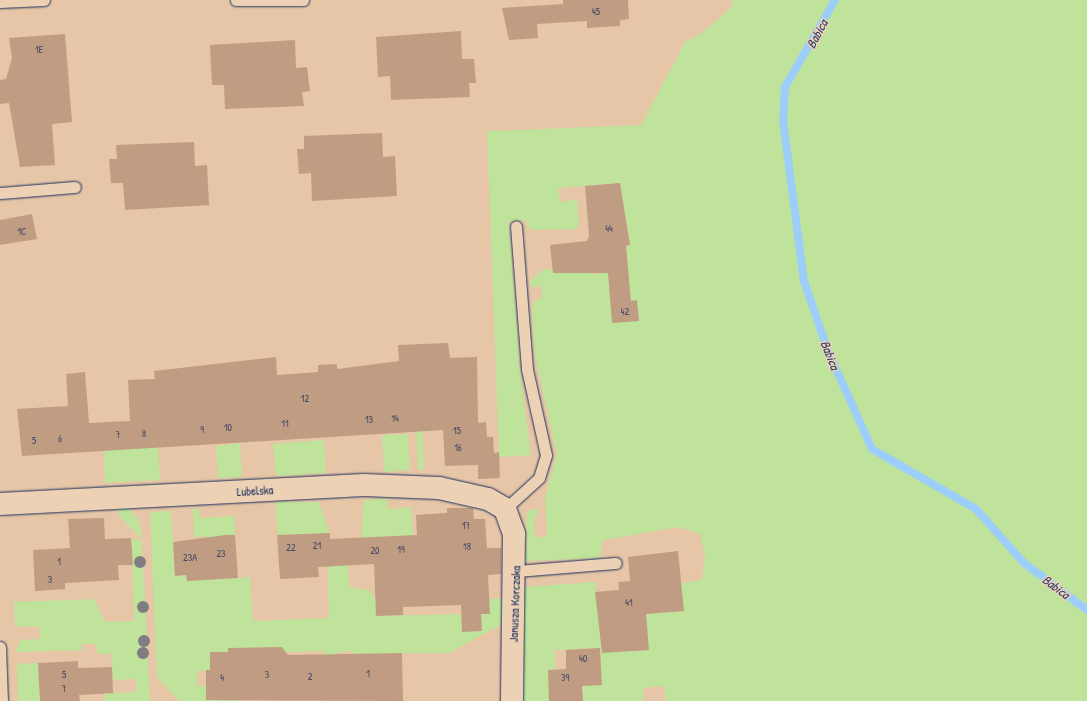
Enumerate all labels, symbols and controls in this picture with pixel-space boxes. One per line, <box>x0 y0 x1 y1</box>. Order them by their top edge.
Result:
house number: 45 <box>592 6 600 18</box>
water label: Babica <box>803 17 831 51</box>
house number: 1E <box>35 44 43 56</box>
house number: 44 <box>605 223 613 235</box>
house number: 1C <box>17 226 27 238</box>
house number: 42 <box>621 306 629 318</box>
water label: Babica <box>817 338 843 372</box>
house number: 12 <box>301 393 309 405</box>
house number: 14 <box>391 413 399 425</box>
house number: 13 <box>365 414 373 426</box>
house number: 11 <box>281 418 289 430</box>
house number: 10 <box>224 422 232 434</box>
house number: 9 <box>200 424 204 436</box>
house number: 15 <box>453 425 461 437</box>
house number: 8 <box>142 428 146 440</box>
house number: 7 <box>116 429 120 441</box>
house number: 6 <box>58 433 62 445</box>
house number: 5 <box>32 435 36 447</box>
house number: 16 <box>454 442 462 454</box>
street label: Lubelska <box>236 483 274 499</box>
house number: 17 <box>462 520 470 532</box>
house number: 21 <box>313 540 321 552</box>
house number: 18 <box>463 541 471 553</box>
house number: 22 <box>286 542 296 554</box>
house number: 19 <box>397 544 405 556</box>
house number: 20 <box>370 545 380 557</box>
house number: 23 <box>216 548 226 560</box>
house number: 23A <box>183 552 197 564</box>
house number: 1 <box>57 556 61 568</box>
street label: Janusza Korczaka <box>506 566 524 642</box>
water label: Babica <box>1039 572 1073 602</box>
house number: 3 <box>48 574 52 586</box>
house number: 41 <box>625 597 633 609</box>
house number: 40 <box>579 653 587 665</box>
house number: 1 <box>366 668 370 680</box>
house number: 5 <box>62 669 66 681</box>
house number: 3 <box>265 669 269 681</box>
house number: 2 <box>308 671 312 683</box>
house number: 4 <box>220 672 224 684</box>
house number: 39 <box>561 672 569 684</box>
house number: 7 <box>62 683 66 695</box>

